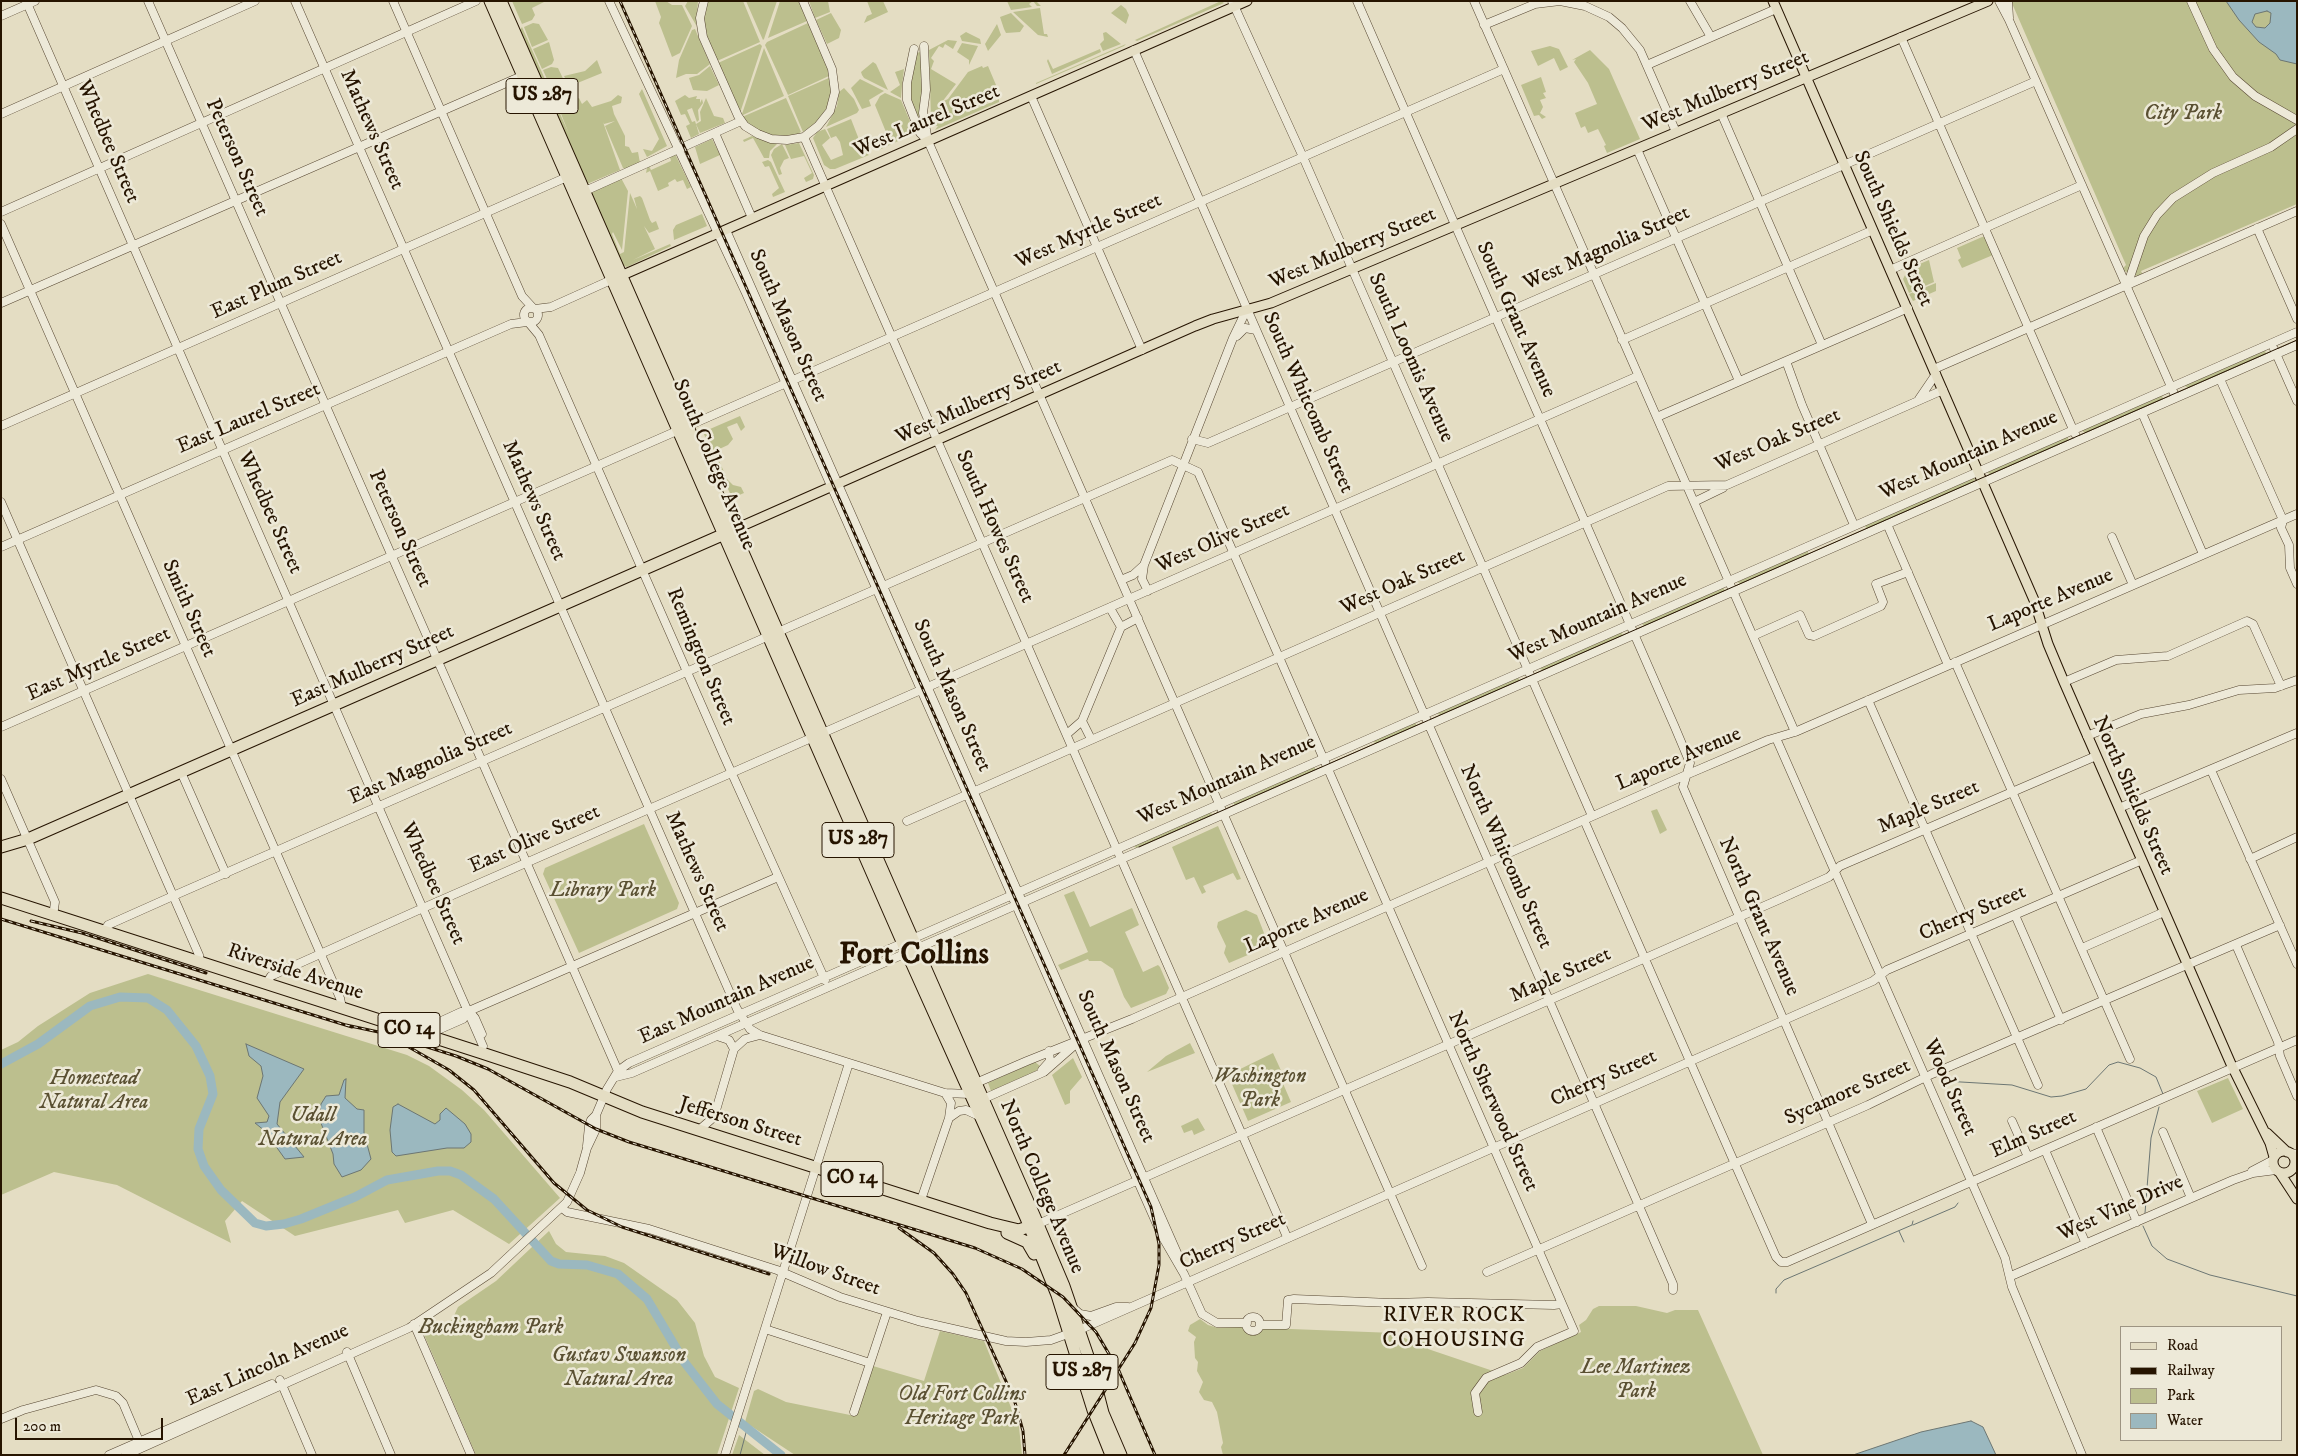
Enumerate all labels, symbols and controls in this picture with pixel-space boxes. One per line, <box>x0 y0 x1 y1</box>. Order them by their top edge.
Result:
street label: West Mulberry Street <box>1639 45 1813 139</box>
street label: Mathews Street <box>333 66 409 194</box>
street label: Whedbee Street <box>70 77 144 207</box>
road number: US 287 <box>506 78 578 114</box>
street label: West Laurel Street <box>850 80 1004 164</box>
street label: Peterson Street <box>199 95 273 221</box>
park label: City Park <box>2144 102 2222 128</box>
street label: South Shields Street <box>1846 147 1938 311</box>
street label: West Myrtle Street <box>1012 188 1166 276</box>
street label: West Magnolia Street <box>1520 201 1694 297</box>
street label: West Mulberry Street <box>1266 202 1440 296</box>
street label: South Grant Avenue <box>1469 238 1561 402</box>
street label: East Plum Street <box>208 246 346 326</box>
street label: South Mason Street <box>742 246 832 406</box>
street label: South Loomis Avenue <box>1361 270 1459 446</box>
street label: South Whitcomb Street <box>1256 309 1358 497</box>
street label: West Mulberry Street <box>892 355 1066 451</box>
street label: South College Avenue <box>666 376 760 554</box>
street label: East Laurel Street <box>174 377 324 461</box>
street label: West Oak Street <box>1712 403 1844 479</box>
street label: West Mountain Avenue <box>1876 405 2062 507</box>
street label: Mathews Street <box>495 437 571 565</box>
street label: South Howes Street <box>949 447 1039 607</box>
street label: Whedbee Street <box>231 448 307 578</box>
street label: Peterson Street <box>362 466 436 592</box>
street label: West Olive Street <box>1152 498 1294 580</box>
street label: West Oak Street <box>1337 544 1469 622</box>
street label: Smith Street <box>155 556 221 662</box>
street label: Laporte Avenue <box>1985 563 2117 639</box>
street label: West Mountain Avenue <box>1505 568 1691 670</box>
street label: Remington Street <box>660 584 740 730</box>
street label: South Mason Street <box>906 616 996 776</box>
street label: East Mulberry Street <box>288 620 458 714</box>
street label: East Myrtle Street <box>23 622 175 708</box>
street label: North Shields Street <box>2086 713 2178 879</box>
street label: East Magnolia Street <box>345 717 517 811</box>
street label: Laporte Avenue <box>1613 722 1745 798</box>
street label: West Mountain Avenue <box>1134 730 1320 832</box>
street label: North Whitcomb Street <box>1453 761 1557 953</box>
street label: Maple Street <box>1875 775 1983 841</box>
street label: East Olive Street <box>466 800 604 880</box>
street label: Mathews Street <box>658 808 734 936</box>
street label: Whedbee Street <box>394 819 470 949</box>
road number: US 287 <box>822 822 894 858</box>
street label: North Grant Avenue <box>1712 834 1804 1000</box>
park label: Library Park <box>550 879 656 905</box>
street label: Cherry Street <box>1916 880 2030 948</box>
street label: Laporte Avenue <box>1241 883 1373 961</box>
district label: Fort Collins <box>839 938 989 976</box>
street label: Riverside Avenue <box>224 939 366 1007</box>
street label: Maple Street <box>1507 943 1615 1009</box>
street label: East Mountain Avenue <box>635 951 819 1051</box>
street label: South Mason Street <box>1070 987 1160 1147</box>
street label: North Sherwood Street <box>1441 1008 1543 1196</box>
road number: CO 14 <box>378 1012 440 1048</box>
street label: Wood Street <box>1916 1036 1982 1140</box>
street label: Cherry Street <box>1547 1044 1661 1114</box>
street label: Sycamore Street <box>1781 1054 1915 1132</box>
park label: Washington Park <box>1213 1065 1307 1115</box>
park label: Homestead Natural Area <box>40 1067 148 1117</box>
street label: Jefferson Street <box>675 1092 805 1154</box>
street label: North College Avenue <box>993 1096 1089 1278</box>
park label: Udall Natural Area <box>259 1104 367 1154</box>
street label: Elm Street <box>1987 1105 2081 1165</box>
road number: CO 14 <box>821 1162 883 1196</box>
street label: West Vine Drive <box>2054 1170 2188 1248</box>
street label: Cherry Street <box>1176 1207 1290 1277</box>
street label: Willow Street <box>767 1240 883 1302</box>
district label: RIVER ROCK COHOUSING <box>1381 1303 1527 1354</box>
park label: Buckingham Park <box>418 1316 564 1342</box>
street label: East Lincoln Avenue <box>183 1319 353 1413</box>
legend <box>2120 1326 2283 1441</box>
text: Road <box>2167 1336 2198 1355</box>
park label: Gustav Swanson Natural Area <box>552 1344 686 1394</box>
road number: US 287 <box>1046 1354 1118 1390</box>
park label: Lee Martinez Park <box>1581 1356 1691 1406</box>
text: Railway <box>2167 1361 2215 1380</box>
park label: Old Fort Collins Heritage Park <box>898 1383 1026 1433</box>
text: Park <box>2167 1386 2195 1405</box>
scale bar <box>18 1408 165 1440</box>
text: Water <box>2167 1411 2203 1430</box>
text: 200 m <box>23 1417 61 1436</box>

